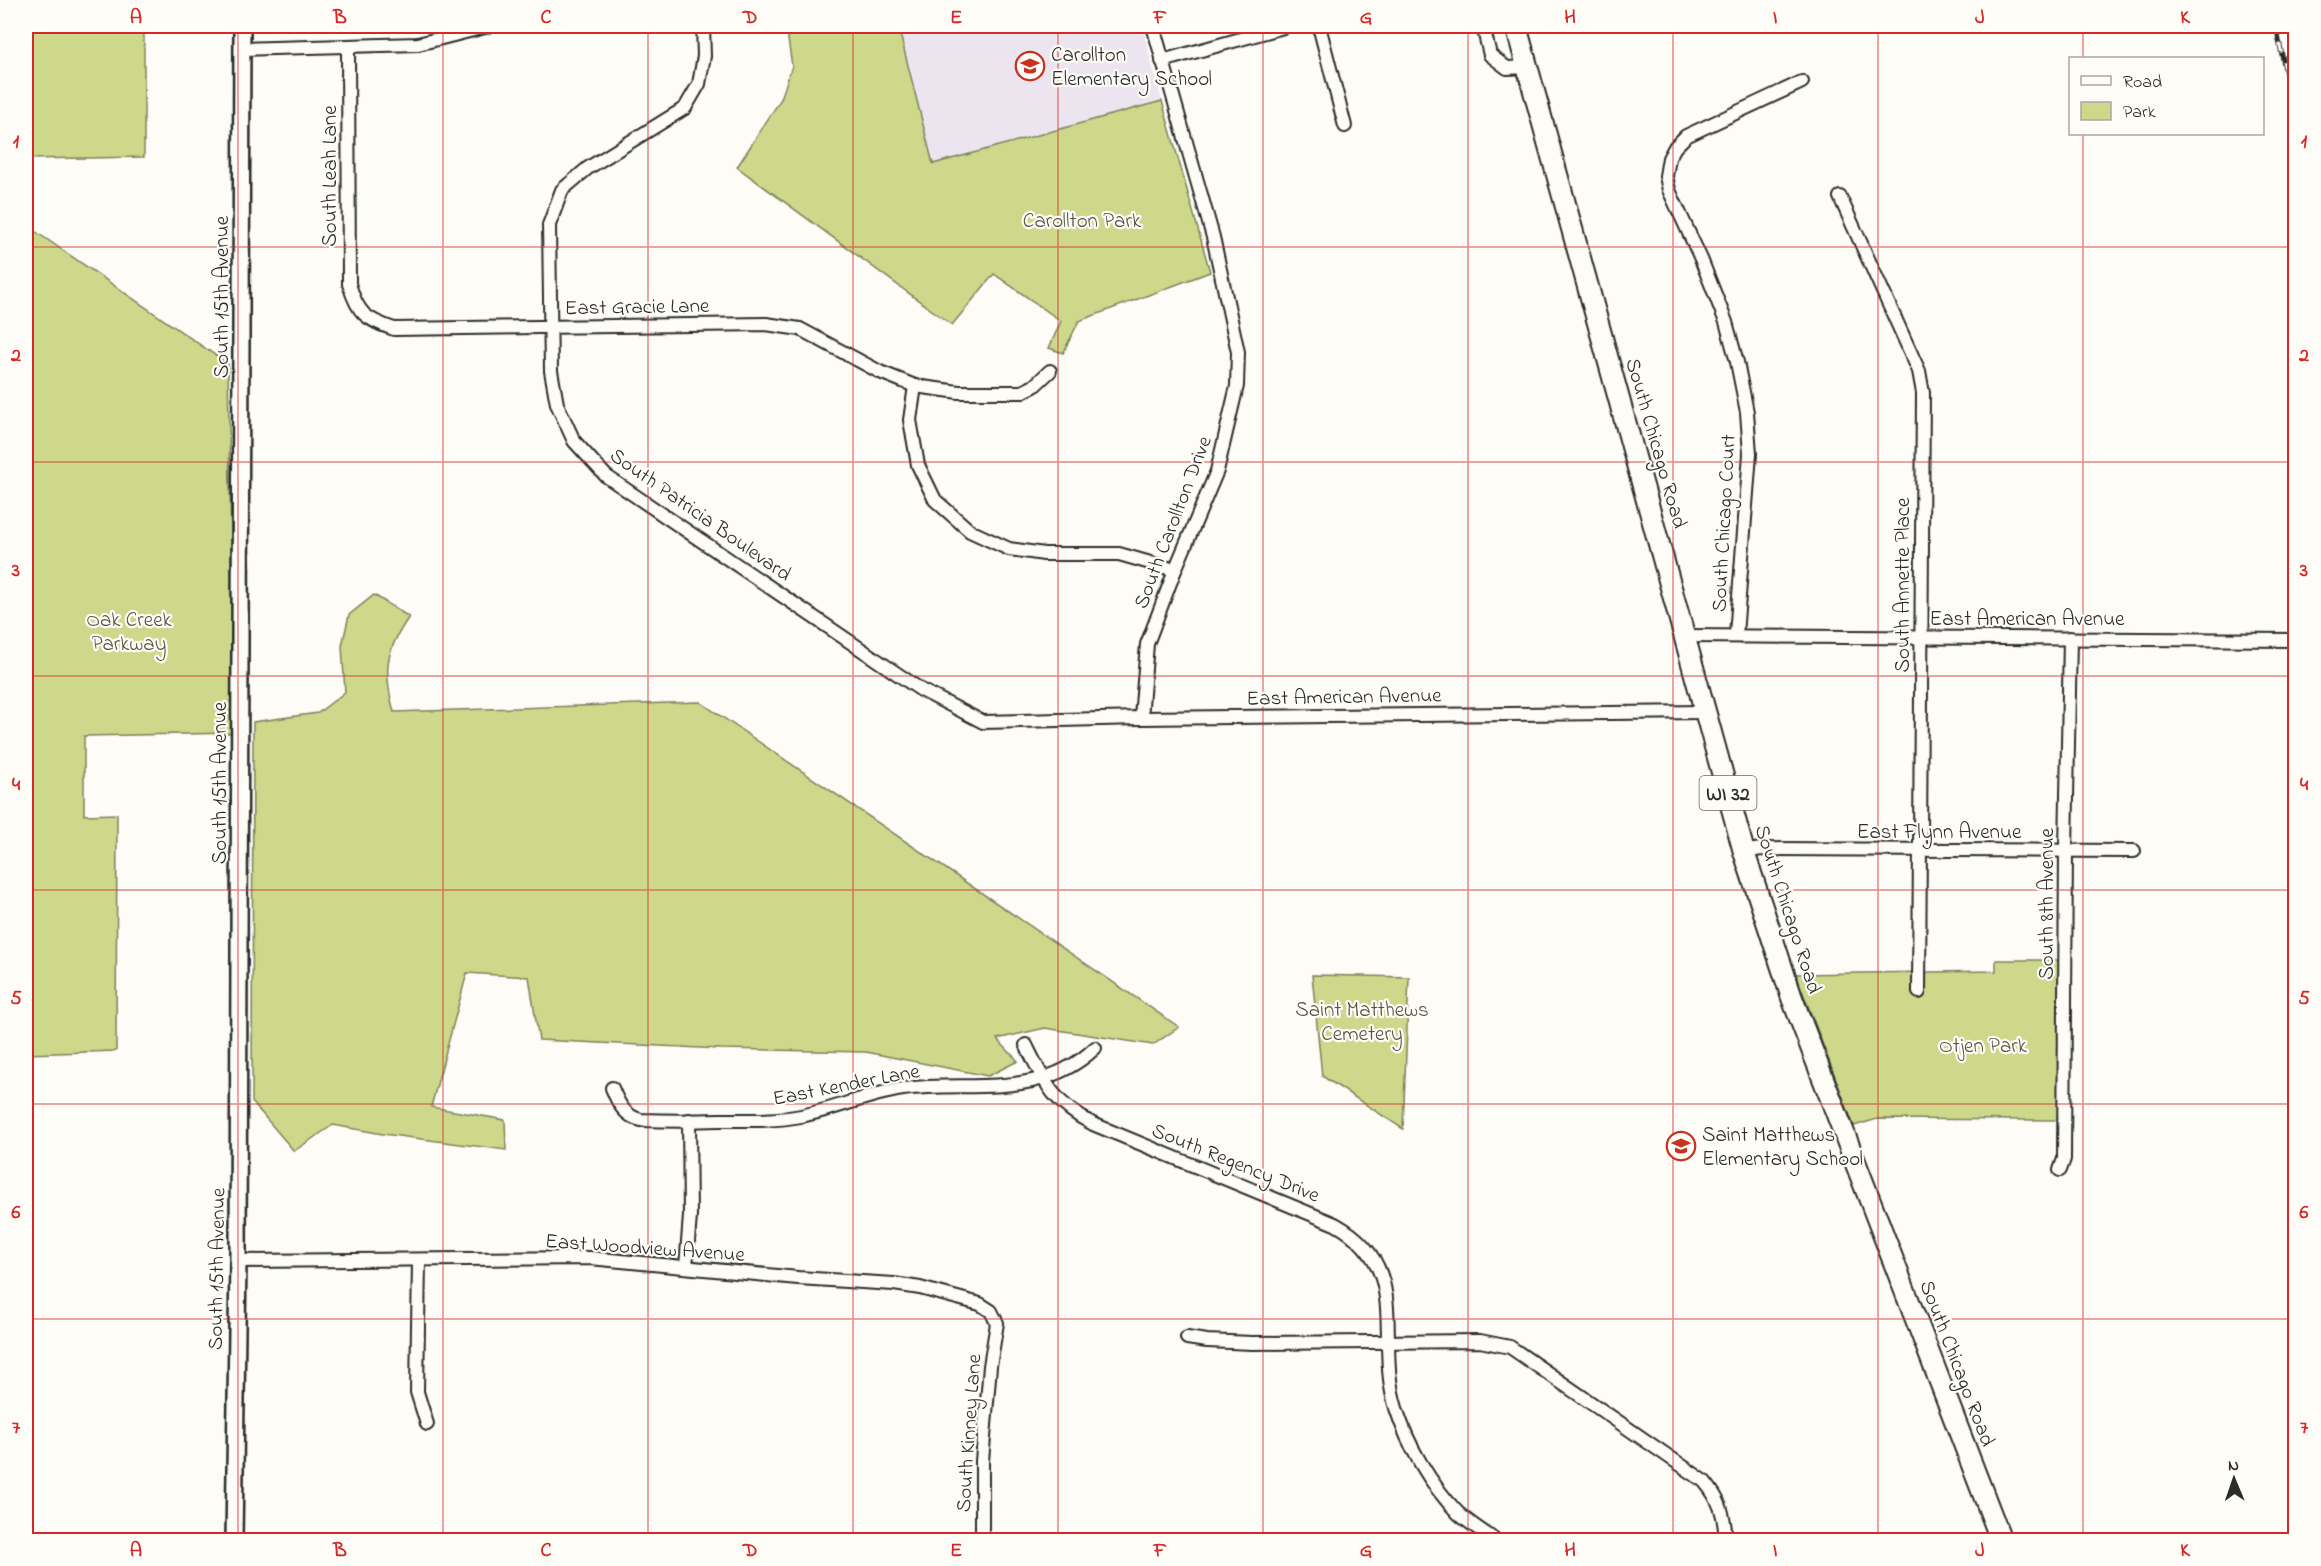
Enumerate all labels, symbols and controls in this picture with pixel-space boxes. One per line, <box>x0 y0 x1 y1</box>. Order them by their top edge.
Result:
text: A <box>130 4 142 33</box>
text: B <box>332 4 347 33</box>
text: C <box>541 4 552 33</box>
text: D <box>742 4 757 33</box>
text: E <box>950 4 962 33</box>
text: F <box>1153 4 1167 33</box>
text: G <box>1360 4 1373 33</box>
text: H <box>1564 4 1576 33</box>
text: I <box>1773 4 1778 33</box>
text: J <box>1975 4 1985 33</box>
text: K <box>2180 4 2191 33</box>
place label: Carollton Elementary School <box>1051 41 1212 97</box>
school or university icon: Carollton Elementary School <box>1014 50 1046 82</box>
legend <box>2069 57 2264 135</box>
text: Road <box>2123 70 2162 96</box>
text: Park <box>2123 100 2156 126</box>
street label: South Leah Lane <box>316 105 346 247</box>
text: 1 <box>13 128 20 157</box>
text: 1 <box>2301 128 2308 157</box>
park label: Carollton Park <box>1023 207 1142 237</box>
street label: South 15th Avenue <box>208 215 238 378</box>
street label: East Gracie Lane <box>564 292 710 324</box>
text: 2 <box>10 342 21 371</box>
text: 2 <box>2298 342 2309 371</box>
street label: South Chicago Road <box>1614 355 1694 533</box>
street label: South Carollton Drive <box>1127 431 1221 613</box>
street label: South Chicago Court <box>1705 433 1747 613</box>
street label: South Patricia Boulevard <box>603 442 797 590</box>
street label: South Annette Place <box>1889 497 1919 672</box>
text: 3 <box>11 557 20 586</box>
text: 3 <box>2299 557 2308 586</box>
street label: East American Avenue <box>1929 605 2125 635</box>
park label: Oak Creek Parkway <box>86 606 173 662</box>
street label: East American Avenue <box>1246 681 1442 715</box>
street label: South 15th Avenue <box>206 701 236 864</box>
text: 4 <box>12 771 21 800</box>
text: 4 <box>2300 771 2309 800</box>
road number: WI 32 <box>1700 776 1756 810</box>
street label: East Flynn Avenue <box>1857 818 2022 850</box>
street label: South Chicago Road <box>1744 821 1829 999</box>
street label: South 8th Avenue <box>2033 828 2063 980</box>
text: 5 <box>10 985 22 1014</box>
text: 5 <box>2298 985 2310 1014</box>
park label: Saint Matthews Cemetery <box>1295 996 1429 1052</box>
park label: Otjen Park <box>1939 1032 2028 1062</box>
street label: East Kender Lane <box>770 1057 923 1115</box>
street label: South Regency Drive <box>1146 1116 1324 1213</box>
place label: Saint Matthews Elementary School <box>1702 1121 1863 1177</box>
school or university icon: Saint Matthews Elementary School <box>1665 1130 1697 1162</box>
street label: South 15th Avenue <box>202 1187 234 1350</box>
text: 6 <box>12 1199 21 1228</box>
text: 6 <box>2300 1199 2309 1228</box>
street label: East Woodview Avenue <box>544 1227 746 1271</box>
street label: South Chicago Road <box>1909 1276 2002 1452</box>
street label: South Kinney Lane <box>950 1352 993 1513</box>
text: 7 <box>12 1414 21 1443</box>
text: 7 <box>2300 1414 2309 1443</box>
north arrow <box>2204 1449 2264 1509</box>
text: N <box>2228 1454 2240 1478</box>
text: A <box>130 1537 142 1566</box>
text: B <box>332 1537 347 1566</box>
text: C <box>541 1537 552 1566</box>
text: D <box>742 1537 757 1566</box>
text: E <box>950 1537 962 1566</box>
text: F <box>1153 1537 1167 1566</box>
text: G <box>1360 1537 1373 1566</box>
text: H <box>1564 1537 1576 1566</box>
text: I <box>1773 1537 1778 1566</box>
text: J <box>1975 1537 1985 1566</box>
text: K <box>2180 1537 2191 1566</box>

